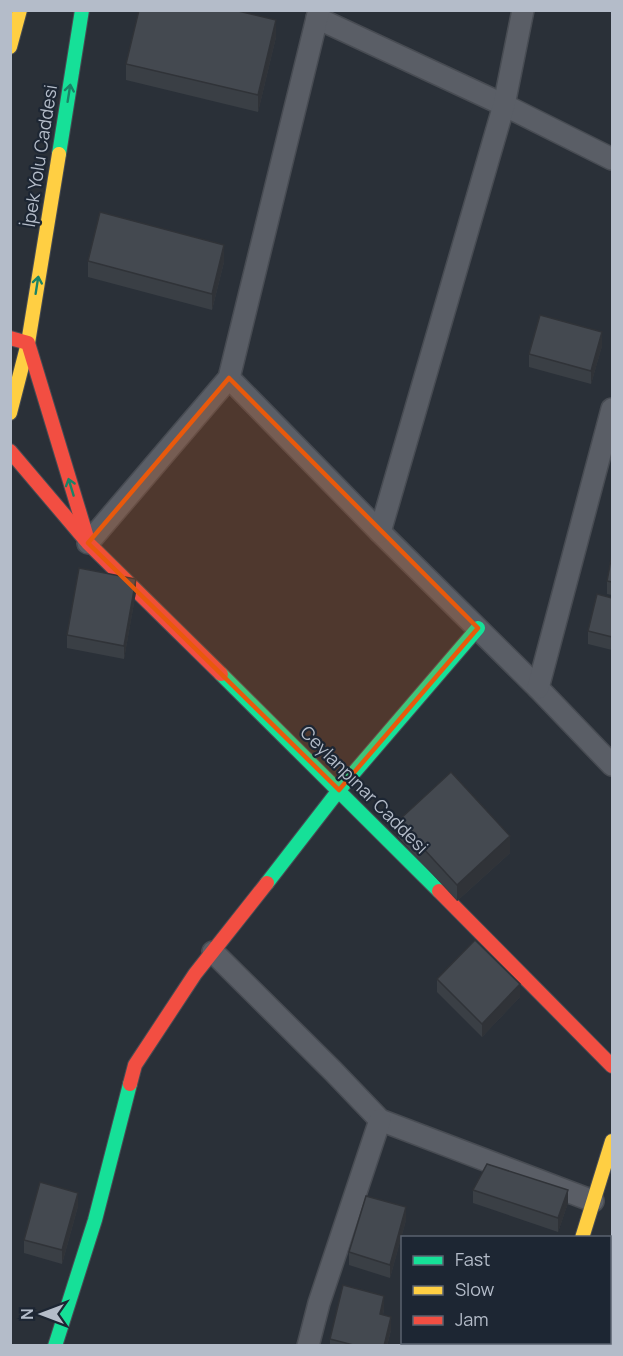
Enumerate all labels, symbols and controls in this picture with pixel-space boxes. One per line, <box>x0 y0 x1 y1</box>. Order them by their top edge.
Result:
street label: İpek Yolu Caddesi <box>16 83 62 229</box>
one-way arrow <box>63 83 74 103</box>
one-way arrow <box>32 276 43 296</box>
one-way arrow <box>65 478 76 497</box>
street label: Ceylanpınar Caddesi <box>296 720 434 858</box>
legend <box>401 1236 611 1344</box>
text: Fast <box>455 1247 490 1271</box>
text: Slow <box>455 1277 495 1301</box>
north arrow <box>12 1284 72 1344</box>
text: Jam <box>455 1307 489 1331</box>
text: N <box>16 1308 38 1320</box>

